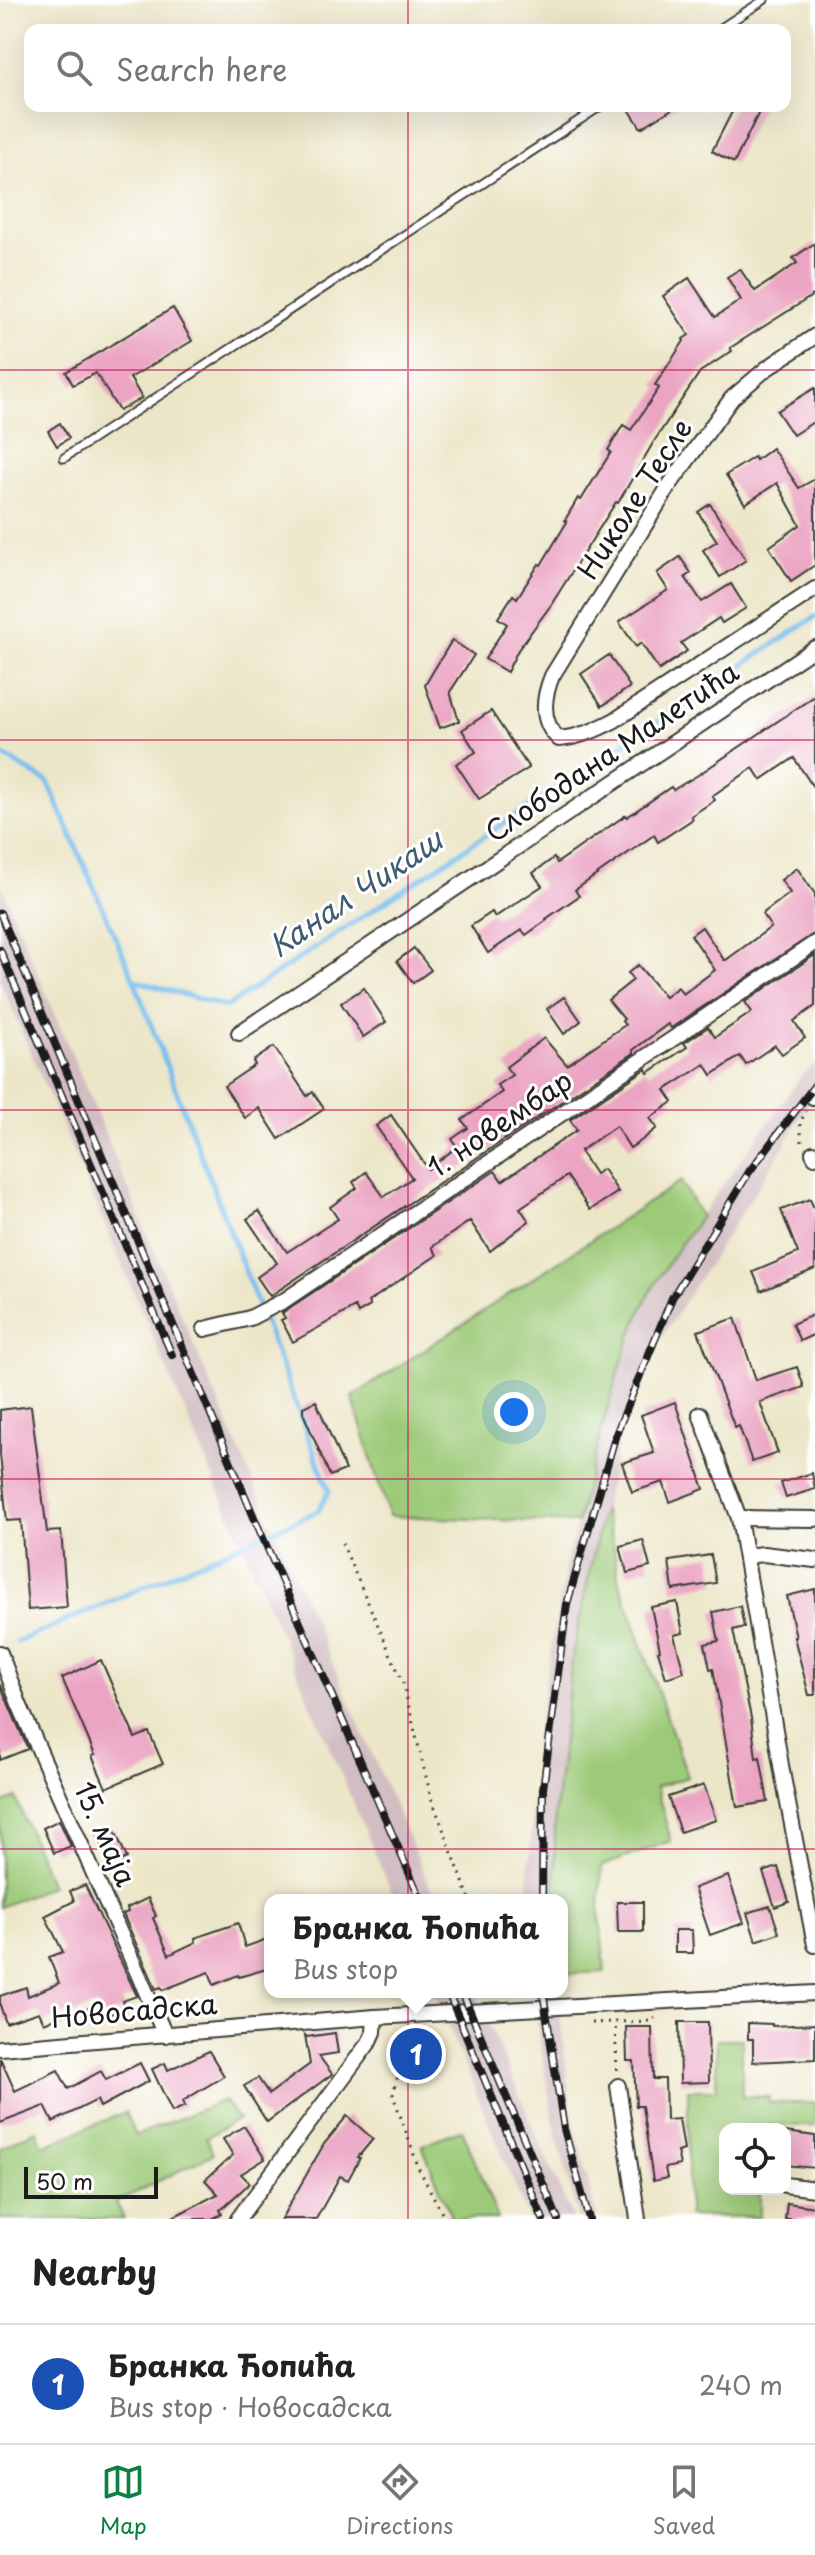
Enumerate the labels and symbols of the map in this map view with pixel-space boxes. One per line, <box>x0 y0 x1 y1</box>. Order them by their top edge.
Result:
street label: Николе Тесле <box>566 409 702 587</box>
street label: Слободана Малетића <box>476 649 747 852</box>
water label: Канал Чикаш <box>258 816 453 967</box>
street label: 1. новембар <box>418 1058 580 1187</box>
your location <box>494 1392 534 1432</box>
street label: 15. маја <box>64 1774 149 1893</box>
street label: Новосадска <box>49 1981 219 2038</box>
pin: 1 <box>390 2024 442 2084</box>
scale bar <box>24 2163 158 2199</box>

